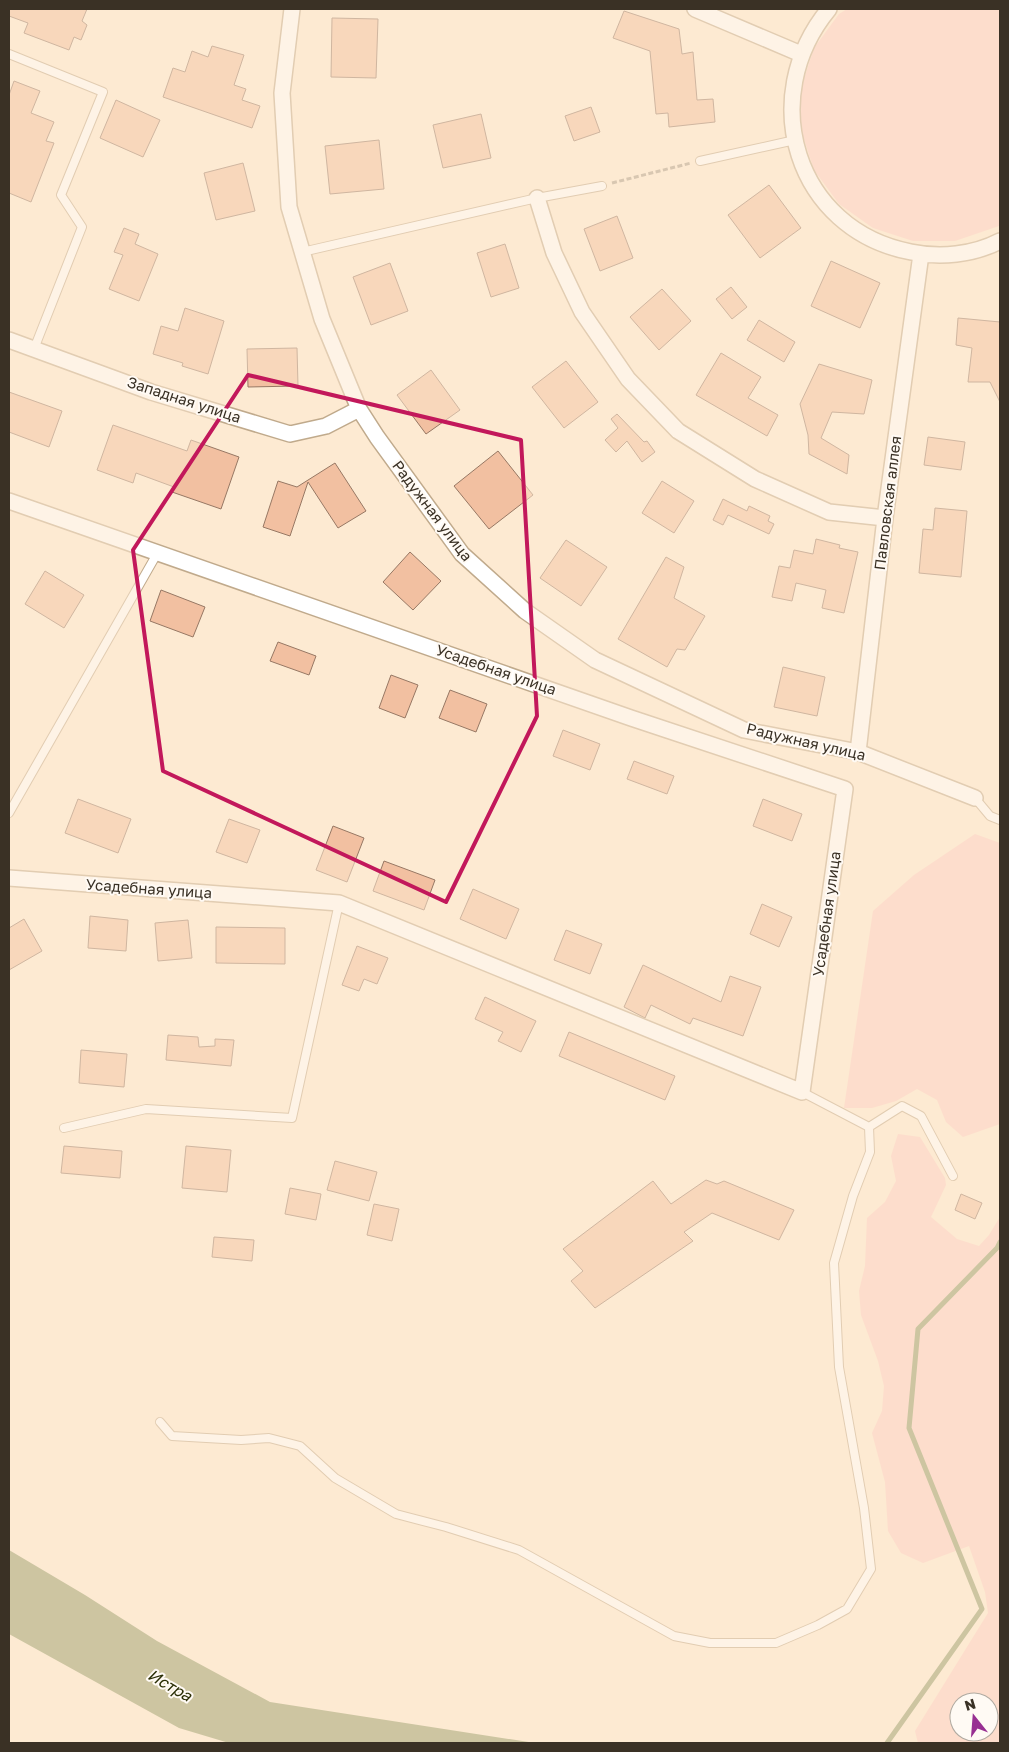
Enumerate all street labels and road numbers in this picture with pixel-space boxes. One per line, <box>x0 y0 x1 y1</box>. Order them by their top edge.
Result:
street label: Западная улица <box>125 372 243 426</box>
street label: Павловская аллея <box>870 435 904 571</box>
street label: Радужная улица <box>389 456 477 564</box>
street label: Усадебная улица <box>434 640 559 698</box>
street label: Радужная улица <box>745 719 868 763</box>
street label: Усадебная улица <box>808 850 844 978</box>
street label: Усадебная улица <box>85 875 213 901</box>

